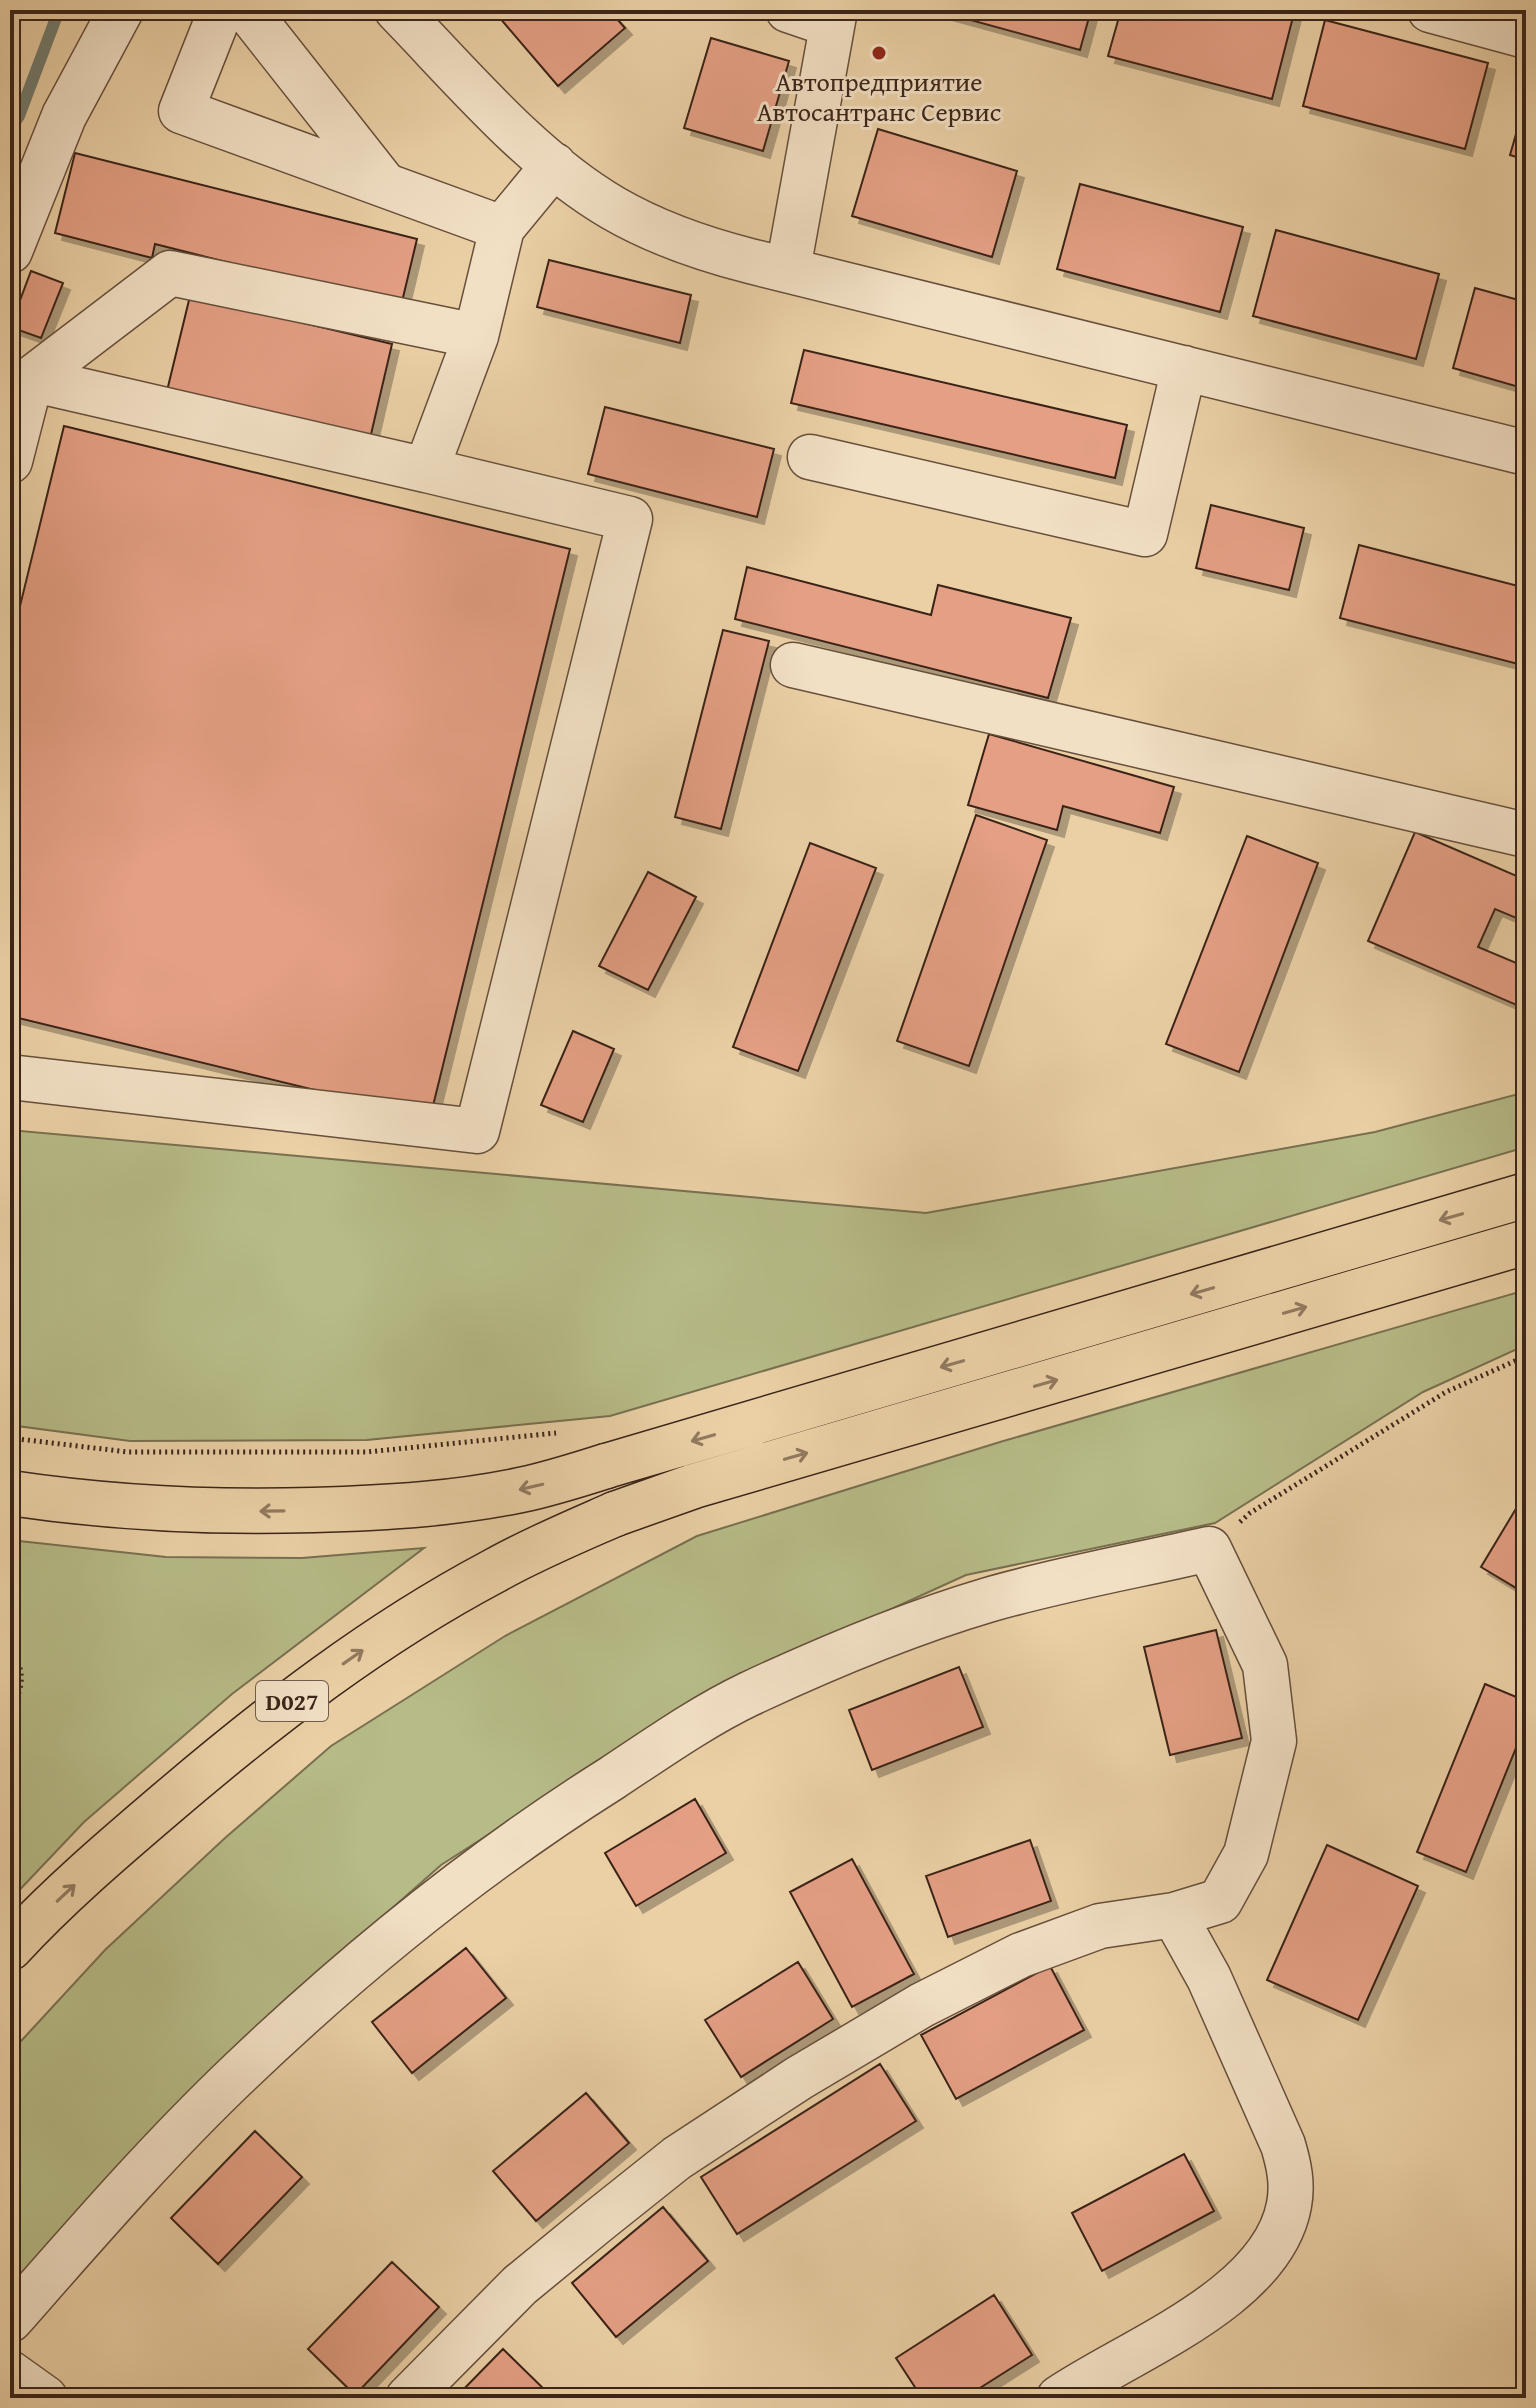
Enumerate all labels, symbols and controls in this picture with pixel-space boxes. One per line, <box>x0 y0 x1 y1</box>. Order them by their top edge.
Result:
marker: Автопредприятие Автосантранс Сервис <box>870 44 888 62</box>
place label: Автопредприятие Автосантранс Сервис <box>757 62 1001 131</box>
one-way arrow <box>1439 1210 1465 1225</box>
one-way arrow <box>1189 1284 1215 1299</box>
one-way arrow <box>1282 1302 1307 1316</box>
one-way arrow <box>940 1357 966 1372</box>
one-way arrow <box>1032 1375 1058 1390</box>
one-way arrow <box>691 1432 716 1446</box>
one-way arrow <box>783 1448 809 1463</box>
one-way arrow <box>518 1480 544 1495</box>
one-way arrow <box>259 1504 286 1519</box>
one-way arrow <box>341 1649 363 1665</box>
road number: D027 <box>256 1681 328 1721</box>
one-way arrow <box>56 1884 76 1903</box>

